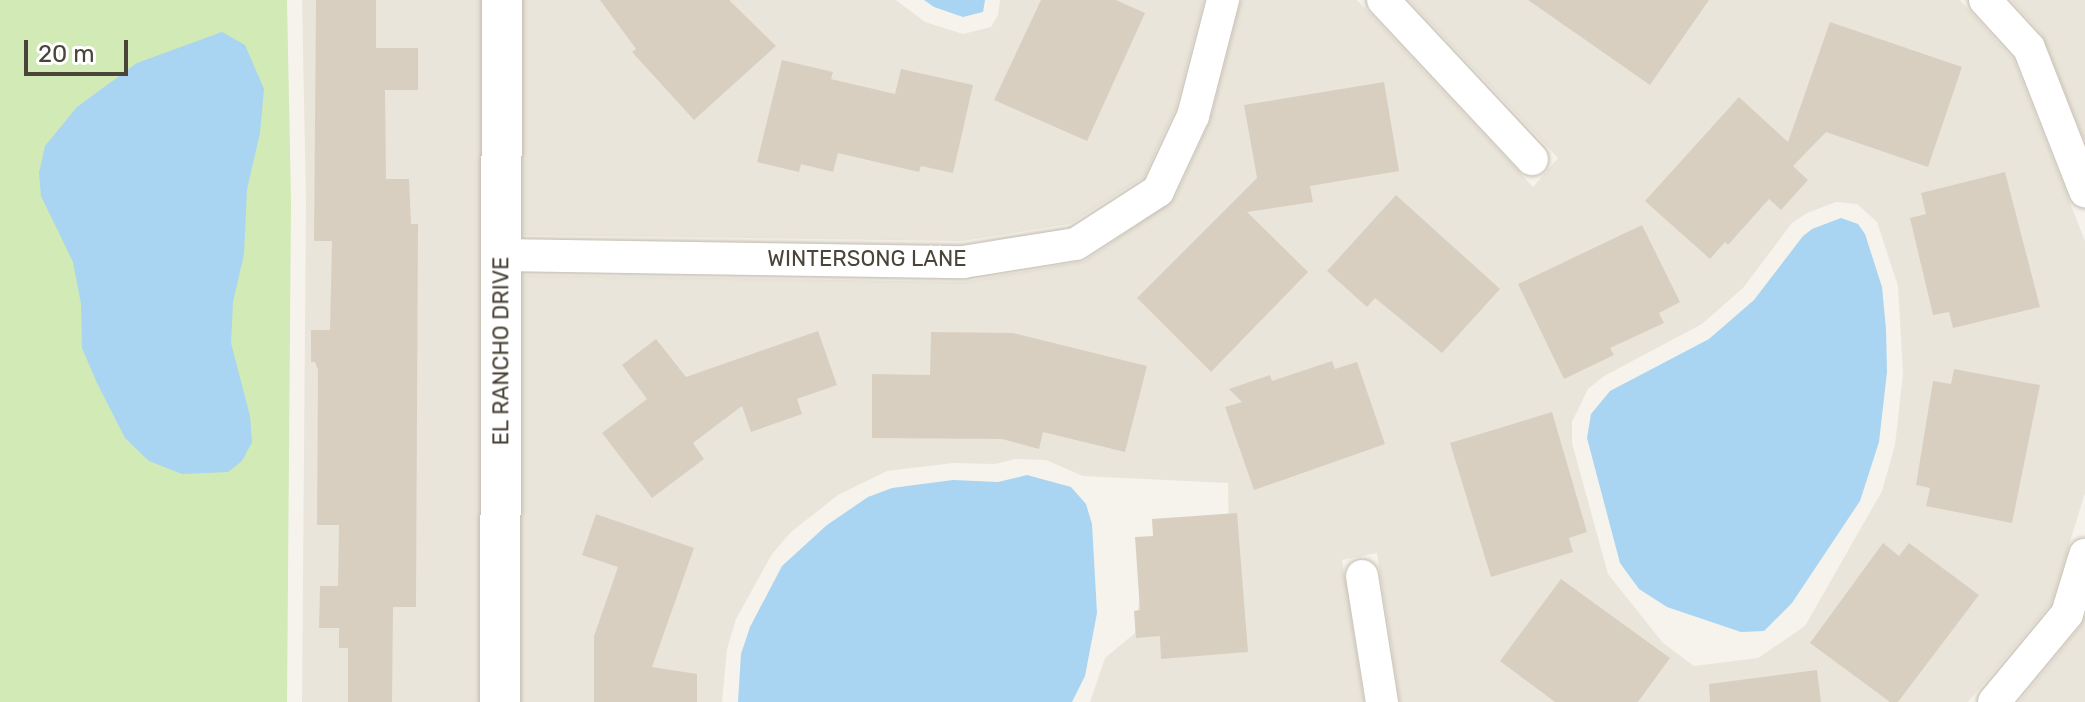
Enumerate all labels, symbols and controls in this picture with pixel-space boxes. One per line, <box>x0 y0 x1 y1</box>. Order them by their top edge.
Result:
scale bar <box>28 24 132 74</box>
text: 20 m <box>38 40 95 68</box>
street label: WINTERSONG LANE <box>767 246 967 272</box>
street label: EL RANCHO DRIVE <box>488 256 514 446</box>

